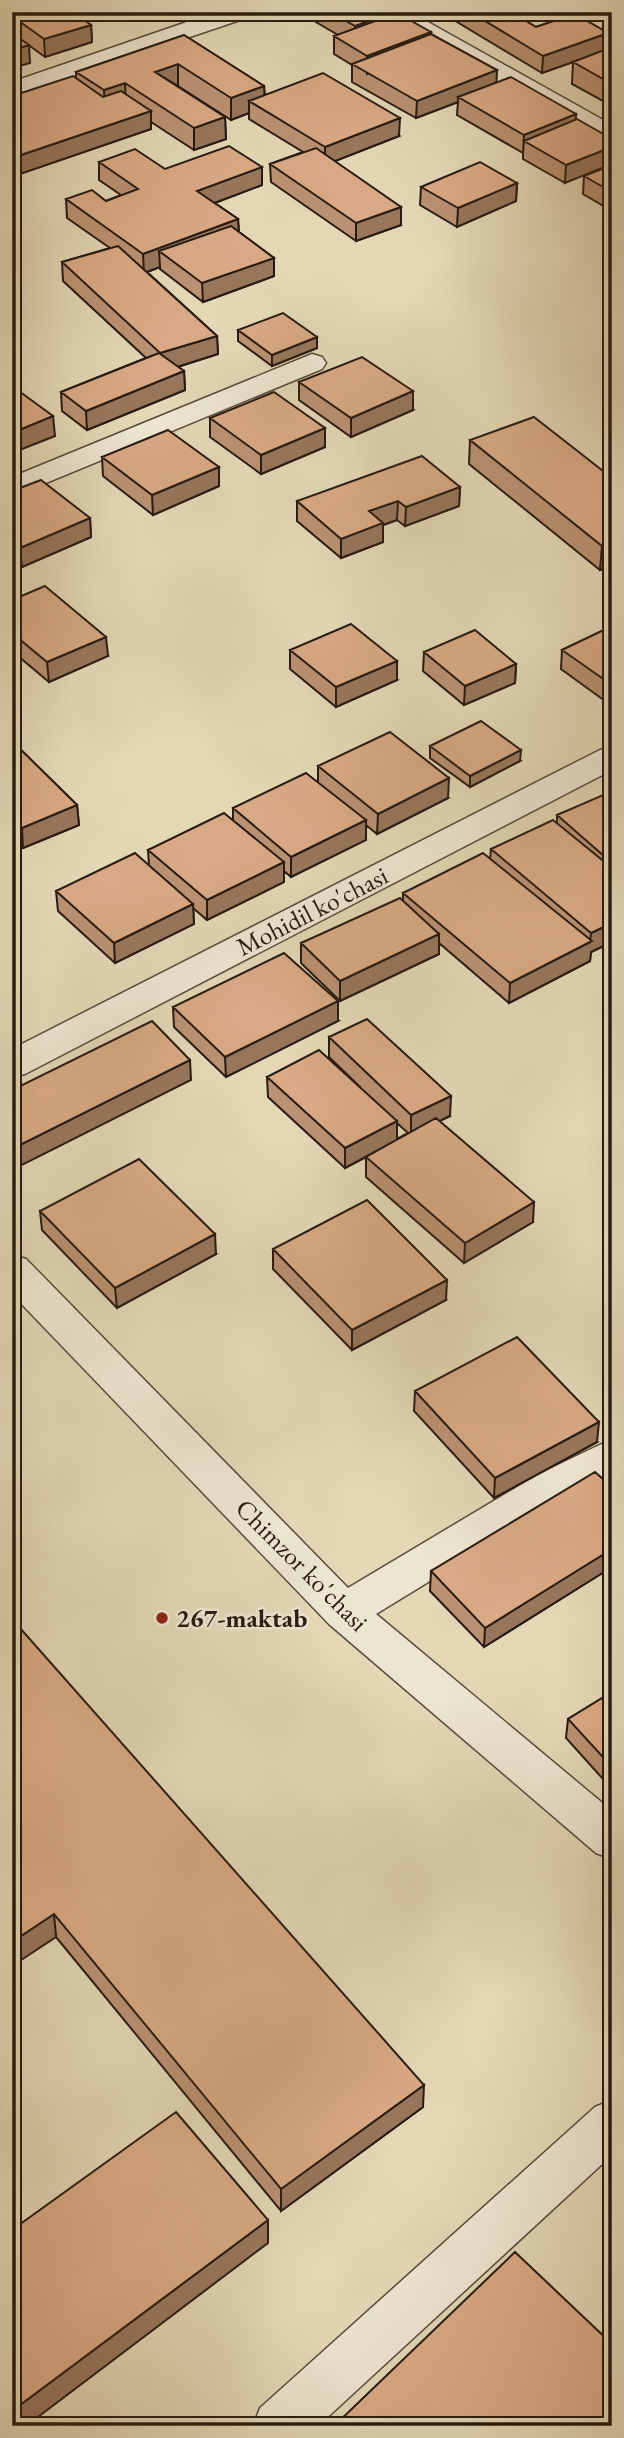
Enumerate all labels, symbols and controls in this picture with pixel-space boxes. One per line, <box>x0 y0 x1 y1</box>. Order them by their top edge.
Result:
street label: Mohidil ko'chasi <box>231 858 393 964</box>
street label: Chimzor ko'chasi <box>228 1491 376 1639</box>
place label: 267-maktab <box>176 1601 307 1635</box>
marker: 267-maktab <box>154 1610 170 1626</box>

